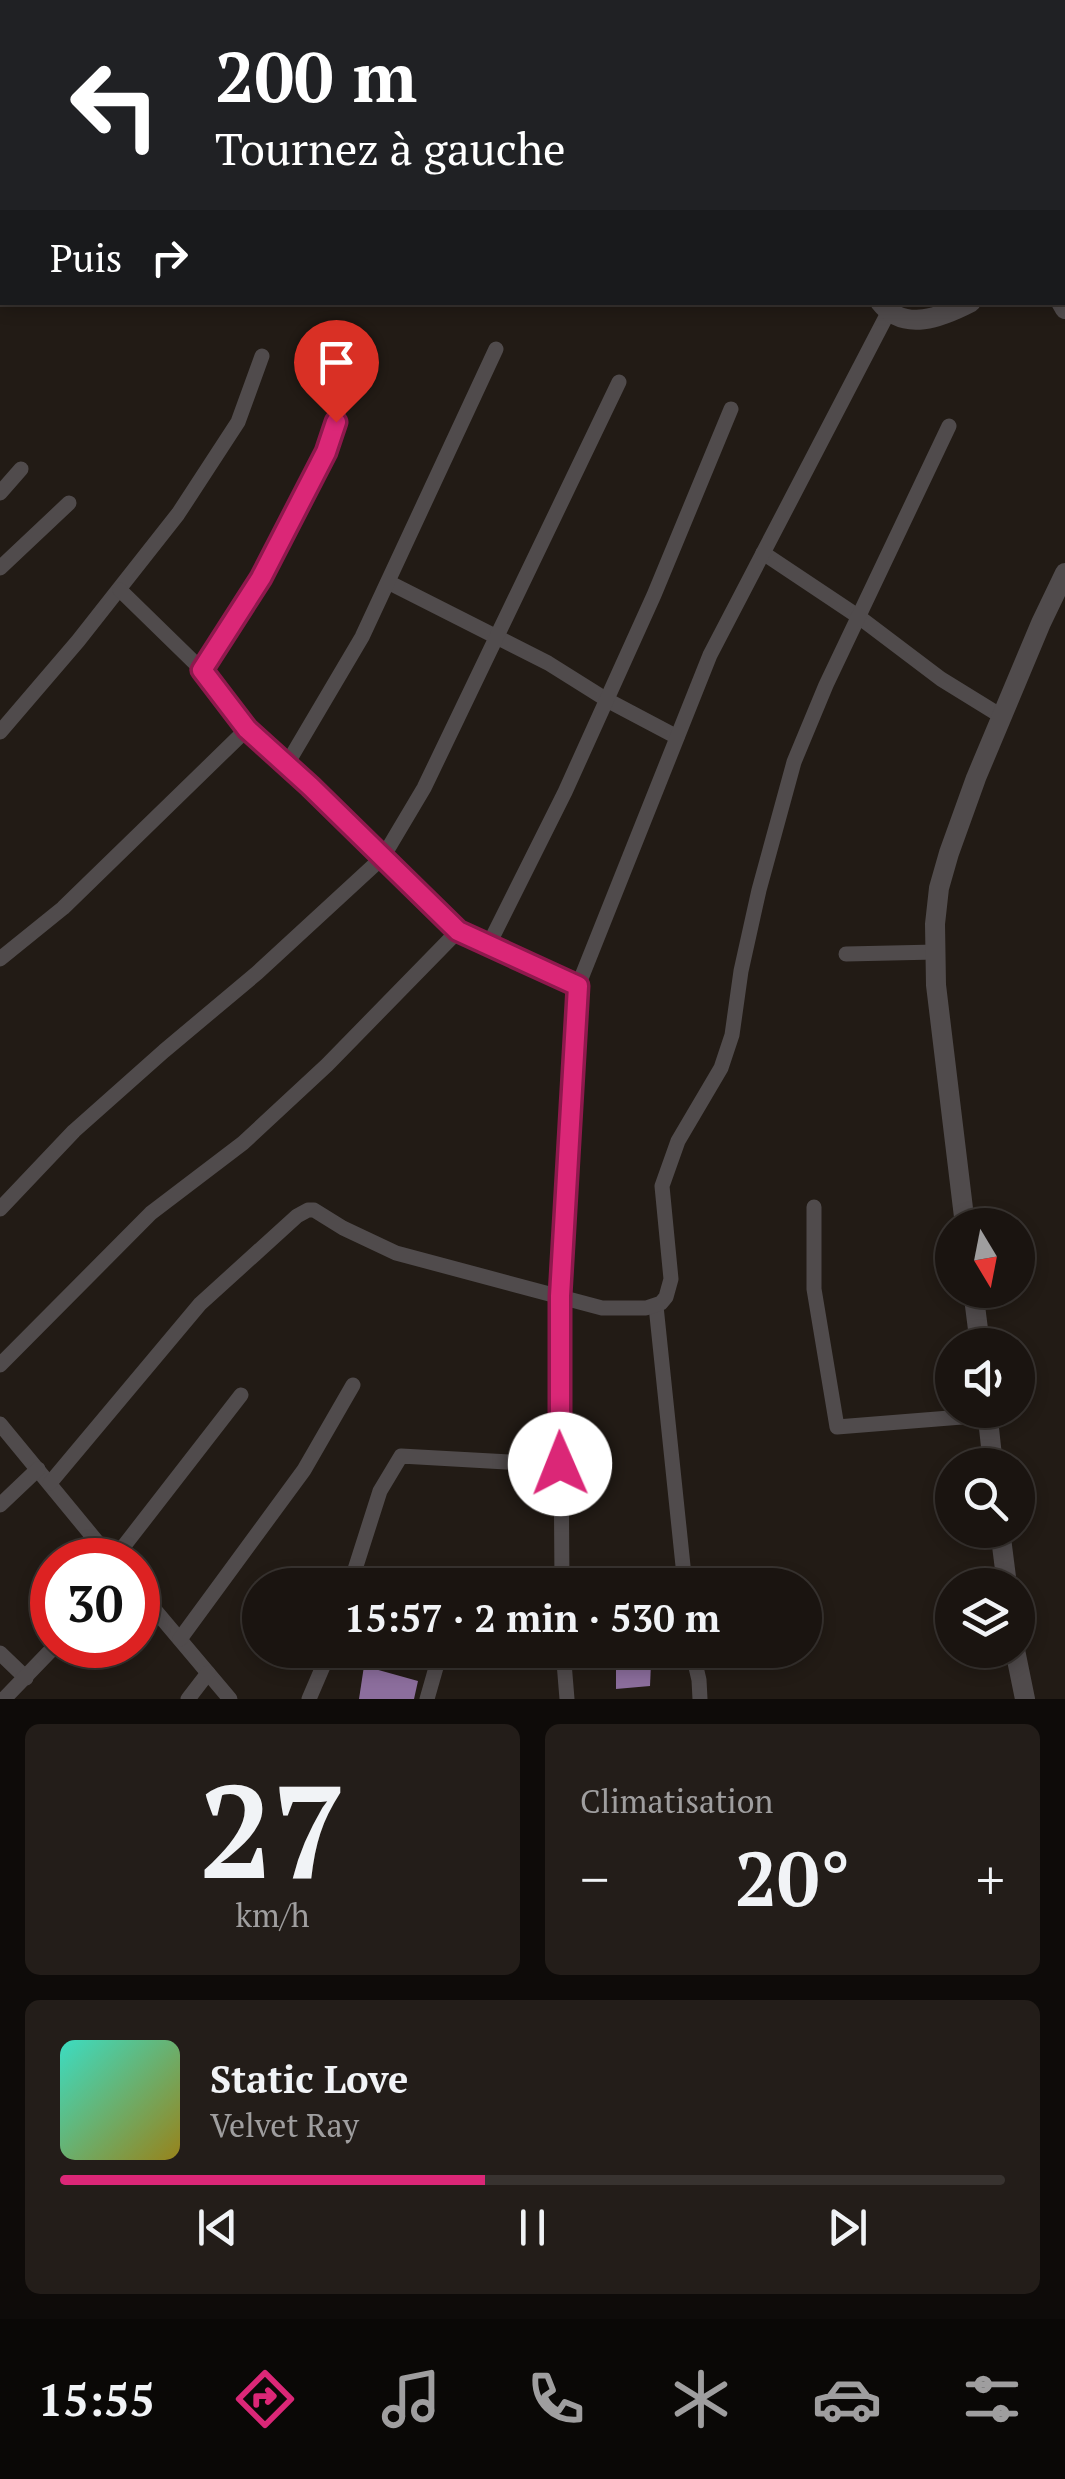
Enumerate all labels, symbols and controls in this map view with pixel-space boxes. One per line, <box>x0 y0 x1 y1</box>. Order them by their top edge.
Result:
text: 200 m <box>215 29 417 122</box>
icon: left <box>50 40 180 170</box>
text: Tournez à gauche <box>215 118 566 178</box>
icon: right <box>142 230 197 285</box>
text: Puis <box>50 233 122 283</box>
pin <box>294 320 379 423</box>
icon: arrive <box>309 335 364 390</box>
north arrow <box>935 1208 1035 1308</box>
map controls <box>935 1208 1035 1668</box>
button: sound <box>935 1328 1035 1428</box>
position arrow <box>508 1412 612 1516</box>
button: search <box>935 1448 1035 1548</box>
speed limit sign: 30 <box>30 1538 160 1668</box>
button: layers <box>935 1568 1035 1668</box>
text: 15:57 · 2 min · 530 m <box>344 1593 720 1643</box>
text: 27 <box>199 1743 346 1915</box>
text: Climatisation <box>580 1780 773 1822</box>
text: 20° <box>735 1828 850 1927</box>
text: − <box>580 1842 609 1915</box>
text: + <box>976 1842 1005 1915</box>
text: km/h <box>236 1894 309 1936</box>
text: Static Love <box>210 2054 408 2104</box>
text: Velvet Ray <box>210 2104 359 2146</box>
icon: previous <box>190 2200 245 2255</box>
icon: pause <box>505 2200 560 2255</box>
icon: next <box>820 2200 875 2255</box>
icon: directions <box>230 2364 300 2434</box>
icon: music <box>376 2364 446 2434</box>
icon: phone <box>521 2364 591 2434</box>
icon: climate <box>666 2364 736 2434</box>
icon: car <box>812 2364 882 2434</box>
icon: filters <box>957 2364 1027 2434</box>
text: 15:55 <box>38 2369 155 2429</box>

